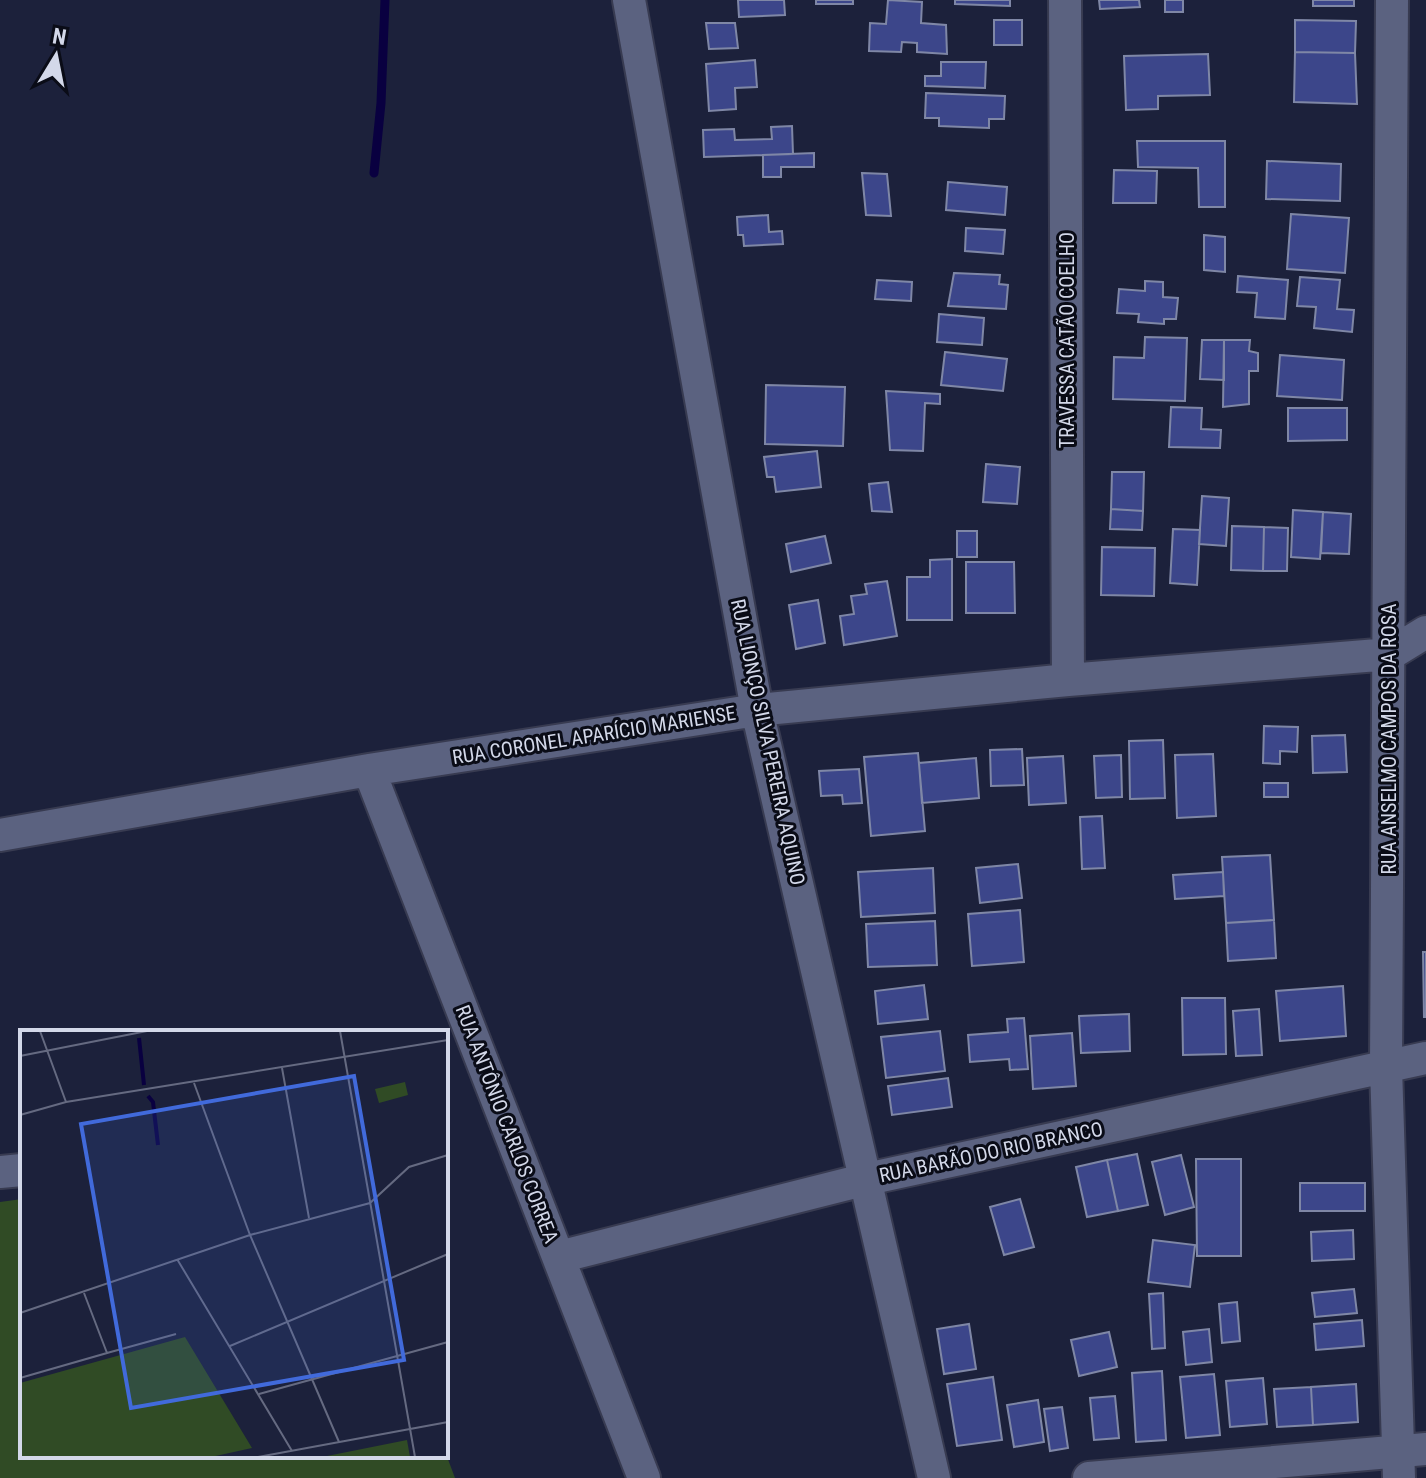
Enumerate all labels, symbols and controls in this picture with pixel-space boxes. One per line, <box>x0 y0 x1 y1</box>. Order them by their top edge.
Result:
north arrow <box>16 16 96 96</box>
text: N <box>51 23 68 50</box>
street label: TRAVESSA CATÃO COELHO <box>1055 232 1079 448</box>
street label: RUA LIONÇO SILVA PEREIRA AQUINO <box>726 597 810 887</box>
street label: RUA ANSELMO CAMPOS DA ROSA <box>1377 603 1401 875</box>
street label: RUA CORONEL APARÍCIO MARIENSE <box>451 701 737 769</box>
street label: RUA ANTÔNIO CARLOS CORREA <box>450 1002 564 1247</box>
inset map <box>20 1030 448 1458</box>
street label: RUA BARÃO DO RIO BRANCO <box>877 1117 1105 1187</box>

